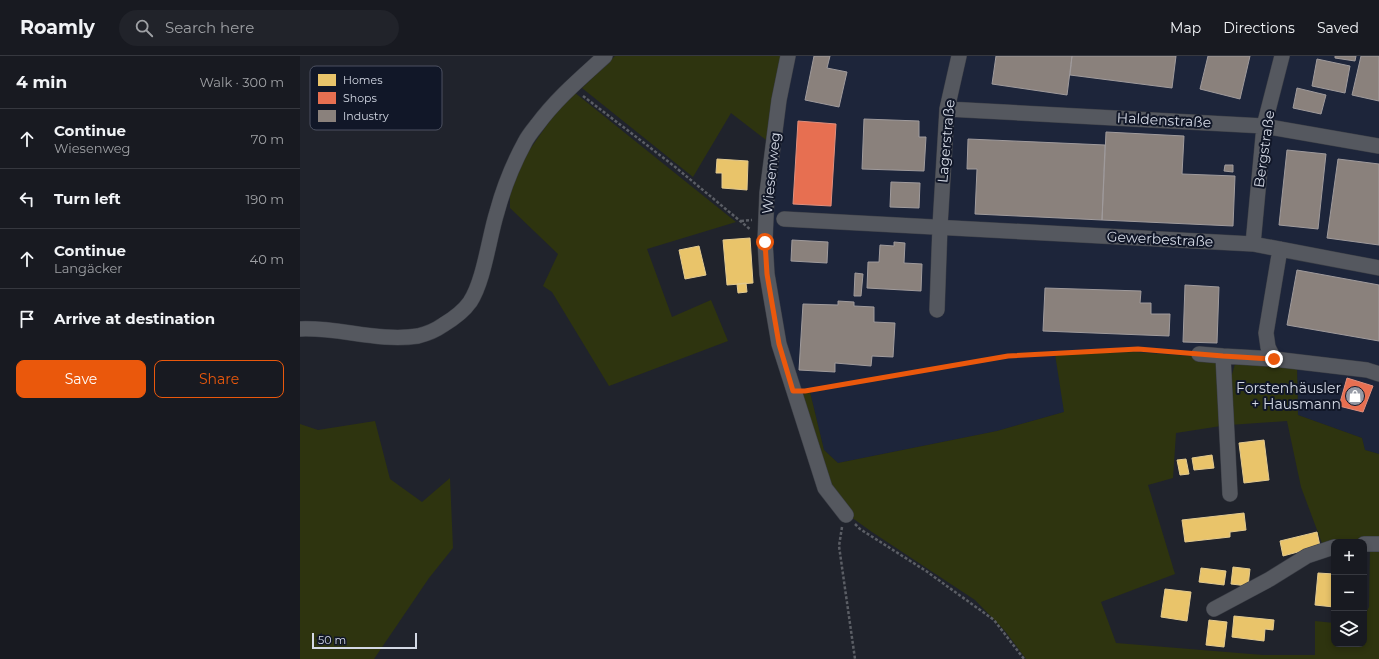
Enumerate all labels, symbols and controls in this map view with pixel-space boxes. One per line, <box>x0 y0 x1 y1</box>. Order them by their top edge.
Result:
search box <box>119 10 399 46</box>
text: Roamly <box>20 16 95 39</box>
icon: search <box>133 17 155 39</box>
text: Search here <box>165 18 254 37</box>
text: Map <box>1170 19 1201 37</box>
text: Directions <box>1223 19 1295 37</box>
text: Saved <box>1317 19 1359 37</box>
legend <box>310 66 442 130</box>
text: 4 min <box>16 72 67 92</box>
text: Homes <box>343 73 383 87</box>
text: Walk · 300 m <box>199 74 284 90</box>
text: Shops <box>343 91 378 105</box>
street label: Lagerstraße <box>933 98 959 184</box>
text: Industry <box>343 109 389 123</box>
street label: Haldenstraße <box>1116 109 1212 131</box>
street label: Bergstraße <box>1250 109 1278 189</box>
text: Continue <box>54 121 126 140</box>
icon: ahead <box>16 128 38 150</box>
text: 70 m <box>251 131 284 147</box>
street label: Wiesenweg <box>758 131 784 215</box>
text: Wiesenweg <box>54 140 130 156</box>
icon: left <box>16 188 38 210</box>
text: Turn left <box>54 189 121 208</box>
text: 190 m <box>246 191 284 207</box>
street label: Gewerbestraße <box>1106 227 1214 251</box>
route start <box>756 233 774 251</box>
text: Continue <box>54 241 126 260</box>
icon: ahead <box>16 248 38 270</box>
text: 40 m <box>250 251 284 267</box>
text: Langäcker <box>54 260 122 276</box>
icon: arrive <box>16 308 38 330</box>
text: Arrive at destination <box>54 309 215 328</box>
route end <box>1265 350 1283 368</box>
button: Save <box>16 360 146 398</box>
button: Share <box>154 360 284 398</box>
place label: Forstenhäusler + Hausmann <box>1236 379 1341 413</box>
shop icon: Forstenhäusler + Hausmann <box>1344 385 1366 407</box>
map controls <box>1331 539 1367 647</box>
button: + <box>1331 539 1367 575</box>
button: − <box>1331 575 1367 611</box>
button: layers <box>1331 611 1367 647</box>
scale bar <box>312 631 417 650</box>
text: 50 m <box>318 633 346 647</box>

